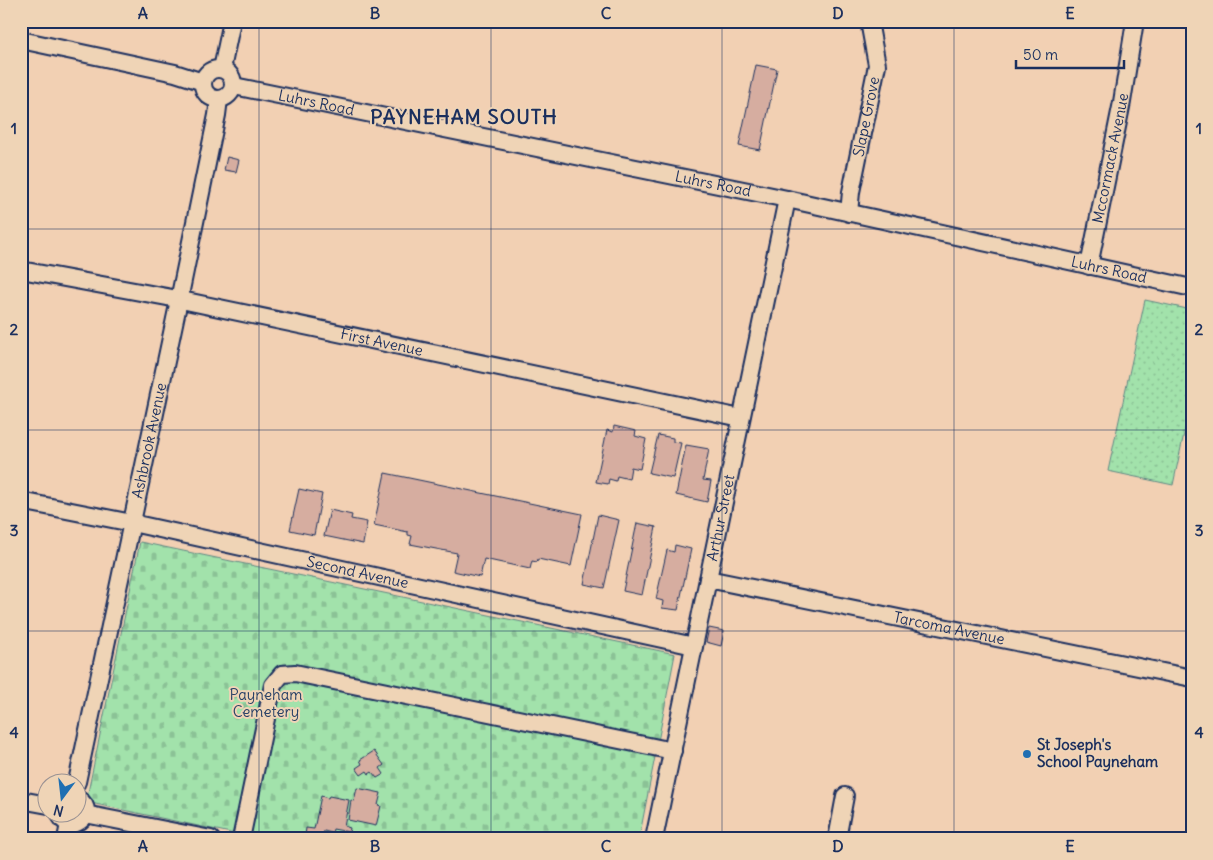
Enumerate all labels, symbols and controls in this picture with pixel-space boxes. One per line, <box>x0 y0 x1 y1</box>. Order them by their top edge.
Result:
text: A <box>138 3 148 23</box>
text: B <box>370 3 381 23</box>
text: C <box>601 3 612 23</box>
text: D <box>832 3 844 23</box>
text: E <box>1065 3 1075 23</box>
scale bar <box>1016 38 1123 70</box>
text: 50 m <box>1023 45 1058 64</box>
street label: Slape Grove <box>848 75 883 158</box>
street label: Luhrs Road <box>277 85 356 119</box>
street label: Mccormack Avenue <box>1088 92 1132 225</box>
district label: PAYNEHAM SOUTH <box>370 104 558 129</box>
text: 1 <box>11 118 17 138</box>
text: 1 <box>1196 118 1202 138</box>
street label: Luhrs Road <box>674 166 753 200</box>
street label: Luhrs Road <box>1069 252 1149 287</box>
text: 2 <box>10 319 19 339</box>
text: 2 <box>1195 319 1204 339</box>
street label: First Avenue <box>339 324 425 360</box>
street label: Ashbrook Avenue <box>127 381 170 500</box>
street label: Arthur Street <box>702 473 738 563</box>
text: 3 <box>9 520 19 540</box>
text: 3 <box>1194 520 1204 540</box>
street label: Second Avenue <box>305 551 410 592</box>
street label: Tarcoma Avenue <box>892 607 1006 648</box>
park label: Payneham Cemetery <box>230 685 302 721</box>
text: 4 <box>9 722 19 742</box>
text: 4 <box>1194 722 1204 742</box>
place label: St Joseph's School Payneham <box>1037 735 1158 772</box>
marker: St Joseph's School Payneham <box>1021 748 1033 760</box>
north arrow <box>38 772 88 822</box>
text: N <box>52 801 66 821</box>
text: A <box>138 836 148 856</box>
text: B <box>370 836 381 856</box>
text: C <box>601 836 612 856</box>
text: D <box>832 836 844 856</box>
text: E <box>1065 836 1075 856</box>

